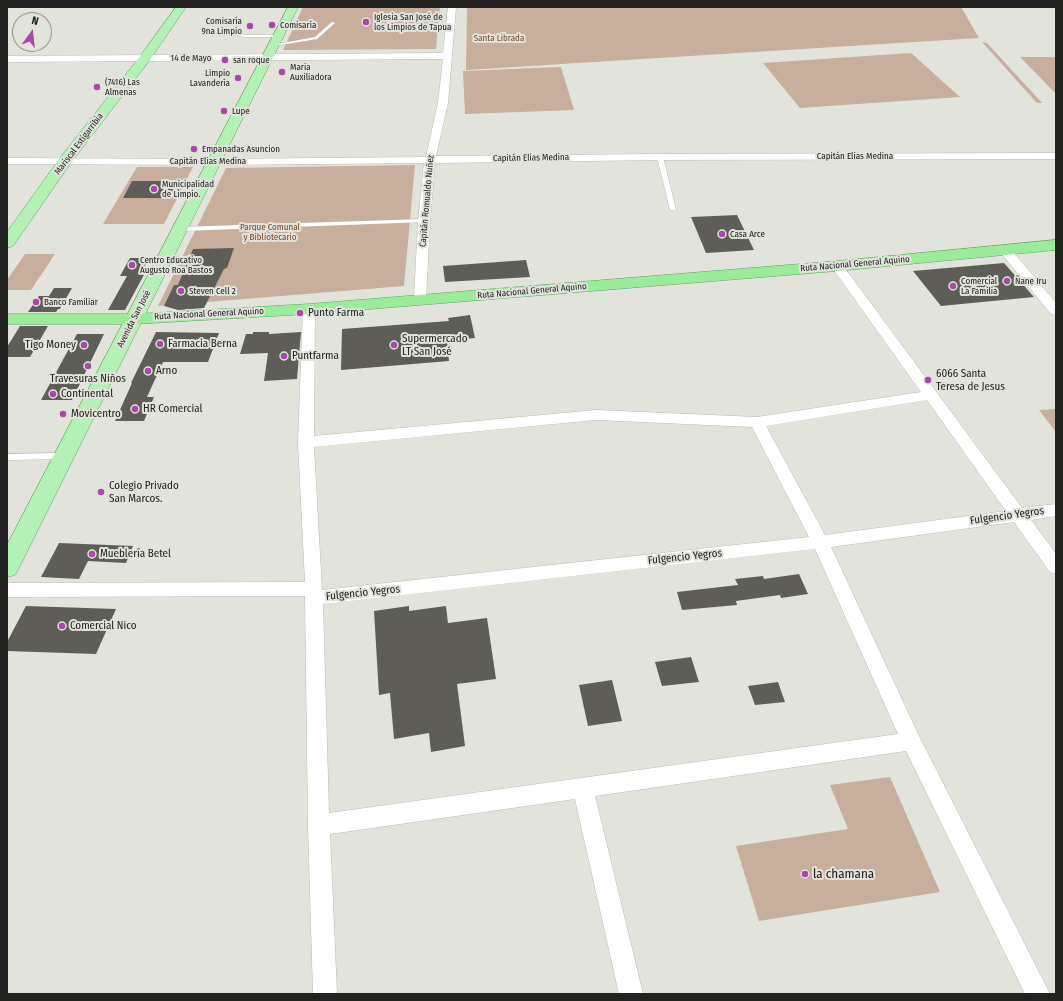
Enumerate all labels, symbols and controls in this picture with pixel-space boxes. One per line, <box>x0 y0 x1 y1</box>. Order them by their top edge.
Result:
north arrow <box>12 12 52 52</box>
place label: Iglesia San José de los Limpios de Tapua <box>374 12 451 33</box>
text: N <box>30 14 40 28</box>
place label: Comisaría 9na Limpio <box>201 16 242 37</box>
marker: Iglesia San José de los Limpios de Tapua <box>361 17 371 27</box>
marker: Comisaría <box>267 20 277 30</box>
place label: Comisaría <box>280 20 316 30</box>
marker: Comisaría 9na Limpio <box>245 21 255 31</box>
park label: Santa Librada <box>474 33 524 43</box>
street label: 14 de Mayo <box>171 53 211 63</box>
marker: san roque <box>220 55 230 65</box>
place label: san roque <box>233 55 270 65</box>
place label: Maria Auxiliadora <box>290 62 332 83</box>
marker: Maria Auxiliadora <box>277 67 287 77</box>
place label: Limpio Lavandería <box>190 68 230 89</box>
marker: Limpio Lavandería <box>233 73 243 83</box>
place label: (7416) Las Almenas <box>105 77 140 98</box>
marker: (7416) Las Almenas <box>92 82 102 92</box>
marker: Lupe <box>219 106 229 116</box>
place label: Lupe <box>232 106 250 116</box>
street label: Mariscal Estigarribia <box>52 111 106 177</box>
marker: Empanadas Asuncion <box>189 144 199 154</box>
place label: Empanadas Asuncion <box>202 144 280 154</box>
street label: Capitán Elias Medina <box>817 151 893 161</box>
street label: Capitán Elias Medina <box>493 152 569 164</box>
street label: Capitán Romualdo Nuñez <box>418 155 436 247</box>
street label: Capitán Elias Medina <box>170 156 246 166</box>
place label: Municipalidad de Limpio. <box>162 179 214 200</box>
marker: Municipalidad de Limpio. <box>149 184 159 194</box>
park label: Parque Comunal y Bibliotecario <box>240 222 300 243</box>
marker: Casa Arce <box>717 229 727 239</box>
place label: Casa Arce <box>730 229 765 239</box>
street label: Ruta Nacional General Aquino <box>800 254 910 274</box>
place label: Centro Educativo Augusto Roa Bastos <box>140 255 212 276</box>
marker: Centro Educativo Augusto Roa Bastos <box>127 260 137 270</box>
place label: Comercial La Familia <box>961 276 998 297</box>
marker: Ñane Iru <box>1002 276 1012 286</box>
place label: Ñane Iru <box>1015 276 1046 286</box>
street label: Ruta Nacional General Aquino <box>477 281 587 301</box>
marker: Comercial La Familia <box>948 281 958 291</box>
marker: Steven Cell 2 <box>176 286 186 296</box>
place label: Steven Cell 2 <box>189 286 236 296</box>
street label: Avenida San José <box>115 289 153 349</box>
marker: Banco Familiar <box>31 297 41 307</box>
place label: Banco Familiar <box>44 297 98 307</box>
street label: Ruta Nacional General Aquino <box>154 306 264 322</box>
place label: Punto Farma <box>308 306 364 320</box>
marker: Punto Farma <box>295 308 305 318</box>
place label: Supermercado LT San José <box>402 332 467 358</box>
place label: Farmacia Berna <box>168 337 237 351</box>
place label: Tigo Money <box>25 338 76 352</box>
marker: Farmacia Berna <box>155 339 165 349</box>
marker: Tigo Money <box>79 340 89 350</box>
marker: Supermercado LT San José <box>389 340 399 350</box>
place label: Puntfarma <box>292 349 339 363</box>
marker: Puntfarma <box>279 351 289 361</box>
marker: Travesuras Niños <box>83 361 93 371</box>
place label: Arno <box>156 364 177 378</box>
marker: Arno <box>143 366 153 376</box>
place label: 6066 Santa Teresa de Jesus <box>936 367 1005 393</box>
place label: Travesuras Niños <box>50 372 126 386</box>
marker: 6066 Santa Teresa de Jesus <box>923 375 933 385</box>
place label: Continental <box>61 387 113 401</box>
marker: Continental <box>48 389 58 399</box>
place label: HR Comercial <box>143 402 202 416</box>
marker: HR Comercial <box>130 404 140 414</box>
place label: Movicentro <box>71 407 121 421</box>
marker: Movicentro <box>58 409 68 419</box>
place label: Colegio Privado San Marcos. <box>109 479 179 505</box>
marker: Colegio Privado San Marcos. <box>96 487 106 497</box>
street label: Fulgencio Yegros <box>969 504 1045 528</box>
place label: Mueblería Betel <box>100 547 171 561</box>
street label: Fulgencio Yegros <box>647 547 723 567</box>
marker: Mueblería Betel <box>87 549 97 559</box>
street label: Fulgencio Yegros <box>325 583 401 603</box>
place label: Comercial Nico <box>70 619 137 633</box>
marker: Comercial Nico <box>57 621 67 631</box>
place label: la chamana <box>813 866 874 882</box>
marker: la chamana <box>800 869 810 879</box>

